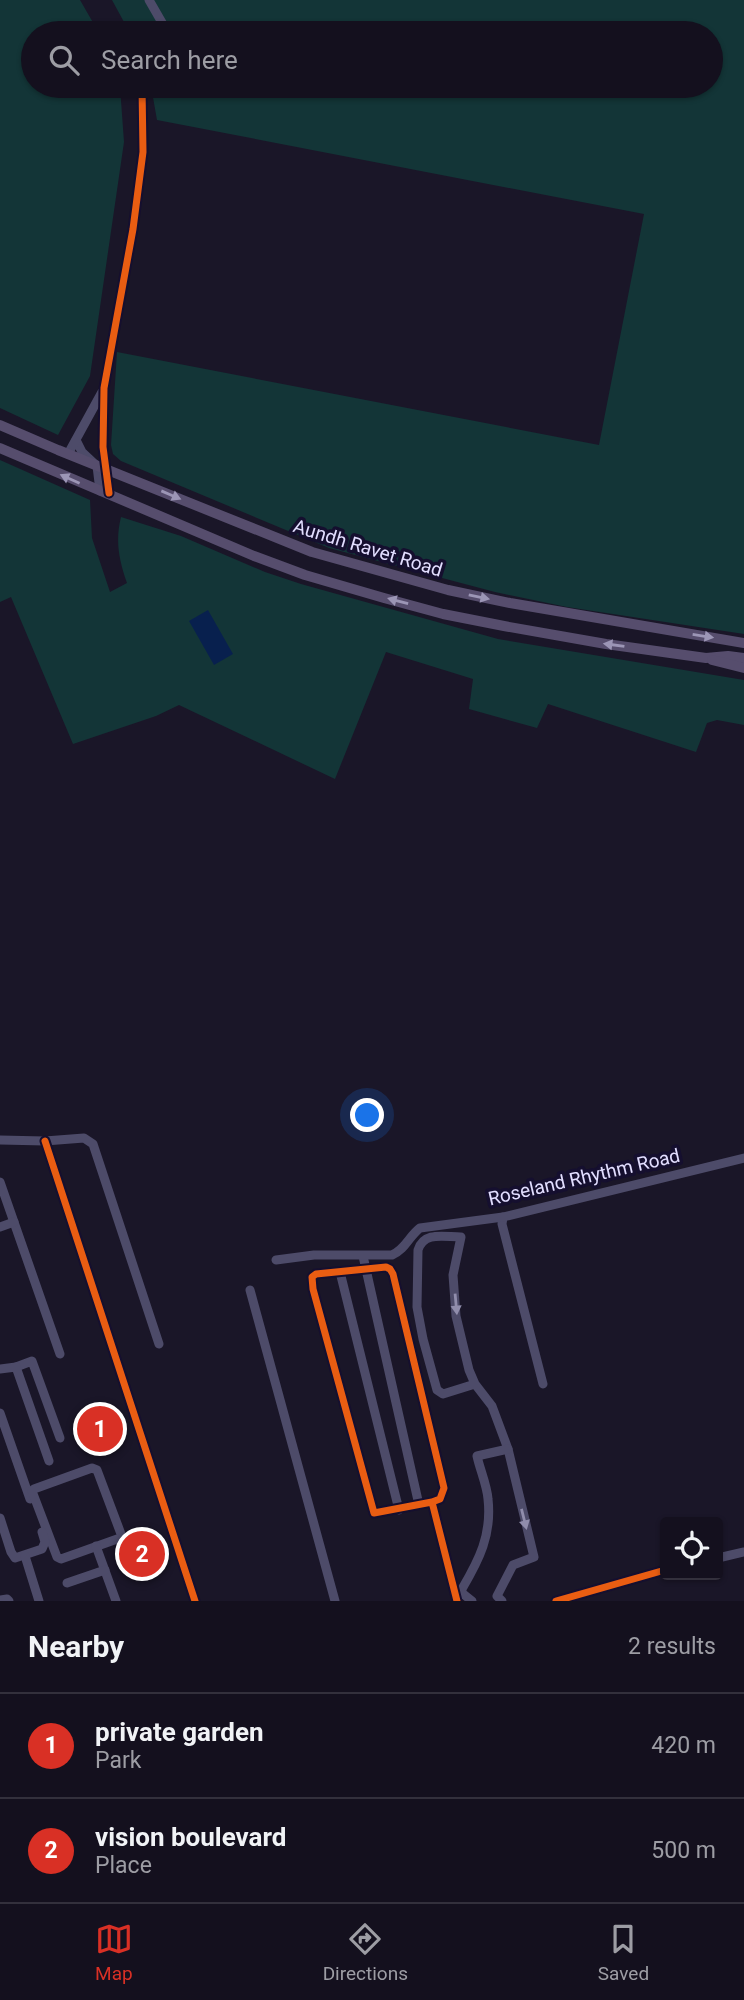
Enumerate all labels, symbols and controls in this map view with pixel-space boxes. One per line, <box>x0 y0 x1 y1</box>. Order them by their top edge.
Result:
search box <box>21 21 723 98</box>
icon: search <box>45 41 83 79</box>
text: Search here <box>101 45 238 75</box>
one-way arrow <box>60 473 81 484</box>
one-way arrow <box>161 489 181 501</box>
street label: Aundh Ravet Road <box>291 514 445 582</box>
one-way arrow <box>468 591 490 602</box>
one-way arrow <box>387 595 409 606</box>
one-way arrow <box>692 631 714 642</box>
one-way arrow <box>603 640 625 651</box>
your location <box>350 1098 384 1132</box>
street label: Roseland Rhythm Road <box>486 1144 682 1210</box>
one-way arrow <box>451 1293 462 1315</box>
pin: 1 <box>77 1403 123 1455</box>
one-way arrow <box>519 1508 530 1530</box>
map controls <box>660 1517 723 1580</box>
button: locate <box>660 1517 723 1580</box>
pin: 2 <box>119 1528 165 1580</box>
text: Nearby <box>28 1629 124 1664</box>
text: 2 results <box>628 1633 716 1660</box>
text: private garden <box>95 1717 264 1747</box>
text: 1 <box>44 1732 58 1759</box>
text: 420 m <box>651 1732 716 1759</box>
text: Park <box>95 1747 141 1774</box>
text: vision boulevard <box>95 1822 286 1852</box>
text: 2 <box>44 1837 58 1864</box>
text: 500 m <box>651 1837 716 1864</box>
text: Place <box>95 1852 152 1879</box>
tab: Map <box>95 1920 133 1985</box>
tab: Directions <box>323 1920 408 1985</box>
tab: Saved <box>598 1920 649 1985</box>

